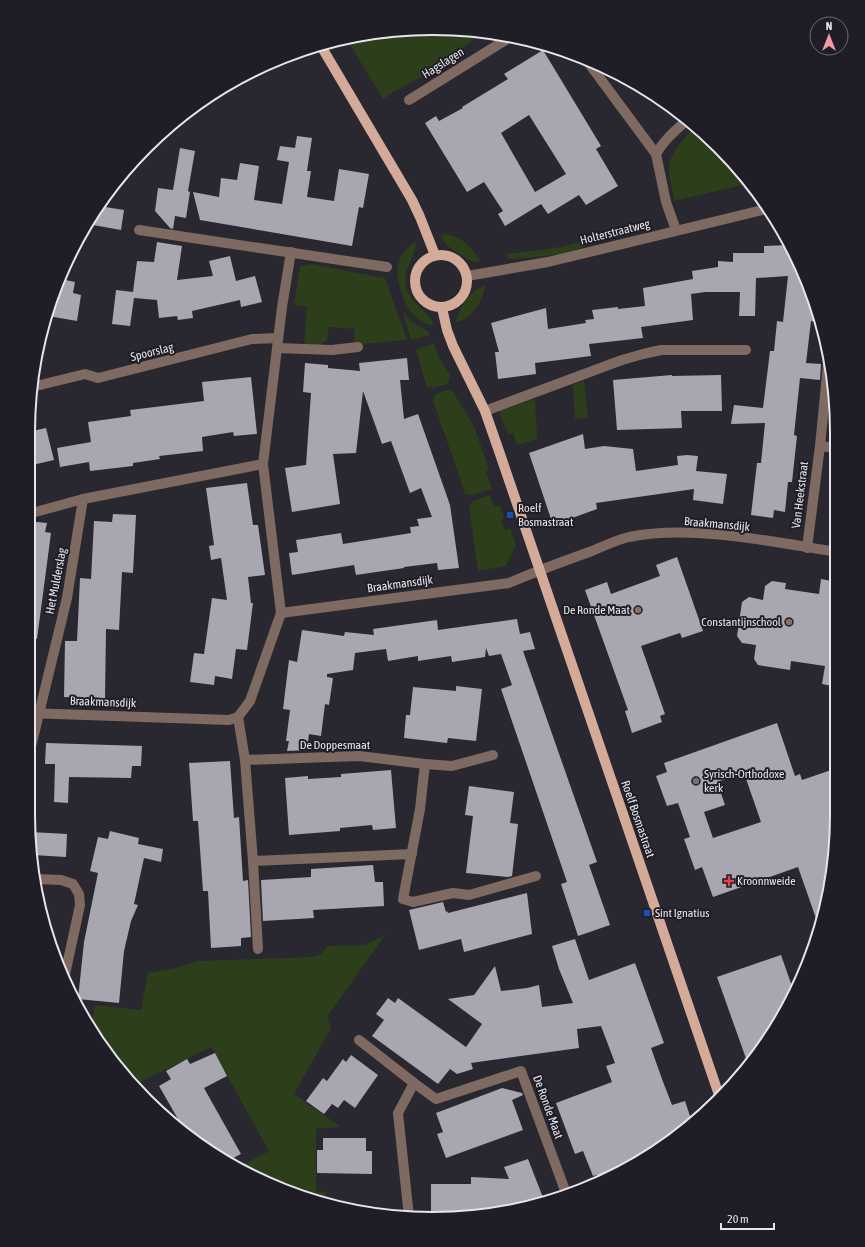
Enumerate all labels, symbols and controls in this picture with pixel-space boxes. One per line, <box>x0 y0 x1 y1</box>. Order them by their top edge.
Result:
north arrow <box>809 16 849 56</box>
text: N <box>826 20 832 32</box>
street label: Hagslagen <box>419 45 467 81</box>
street label: Holterstraatweg <box>579 216 652 247</box>
street label: Spoorslag <box>129 340 176 364</box>
street label: Van Heekstraat <box>789 460 811 529</box>
place label: Roelf Bosmastraat <box>518 501 574 529</box>
marker: Roelf Bosmastraat <box>505 510 515 520</box>
street label: Braakmansdijk <box>683 514 751 534</box>
street label: Het Mulderslag <box>43 546 69 615</box>
street label: Braakmansdijk <box>366 572 434 596</box>
place label: De Ronde Maat <box>563 603 631 617</box>
marker: De Ronde Maat <box>633 605 643 615</box>
place label: Constantijnschool <box>701 615 782 629</box>
marker: Constantijnschool <box>784 617 794 627</box>
street label: Braakmansdijk <box>70 694 137 710</box>
street label: De Doppesmaat <box>300 738 371 752</box>
place label: Syrisch-Orthodoxe kerk <box>704 767 784 795</box>
marker: Syrisch-Orthodoxe kerk <box>691 776 701 786</box>
street label: Roelf Bosmastraat <box>618 779 658 860</box>
place label: Kroonnweide <box>737 874 796 888</box>
marker: Kroonnweide <box>724 876 734 886</box>
place label: Sint Ignatius <box>655 906 710 920</box>
marker: Sint Ignatius <box>642 908 652 918</box>
street label: De Ronde Maat <box>530 1073 566 1141</box>
scale bar <box>721 1205 774 1231</box>
text: 20 m <box>727 1212 749 1226</box>

